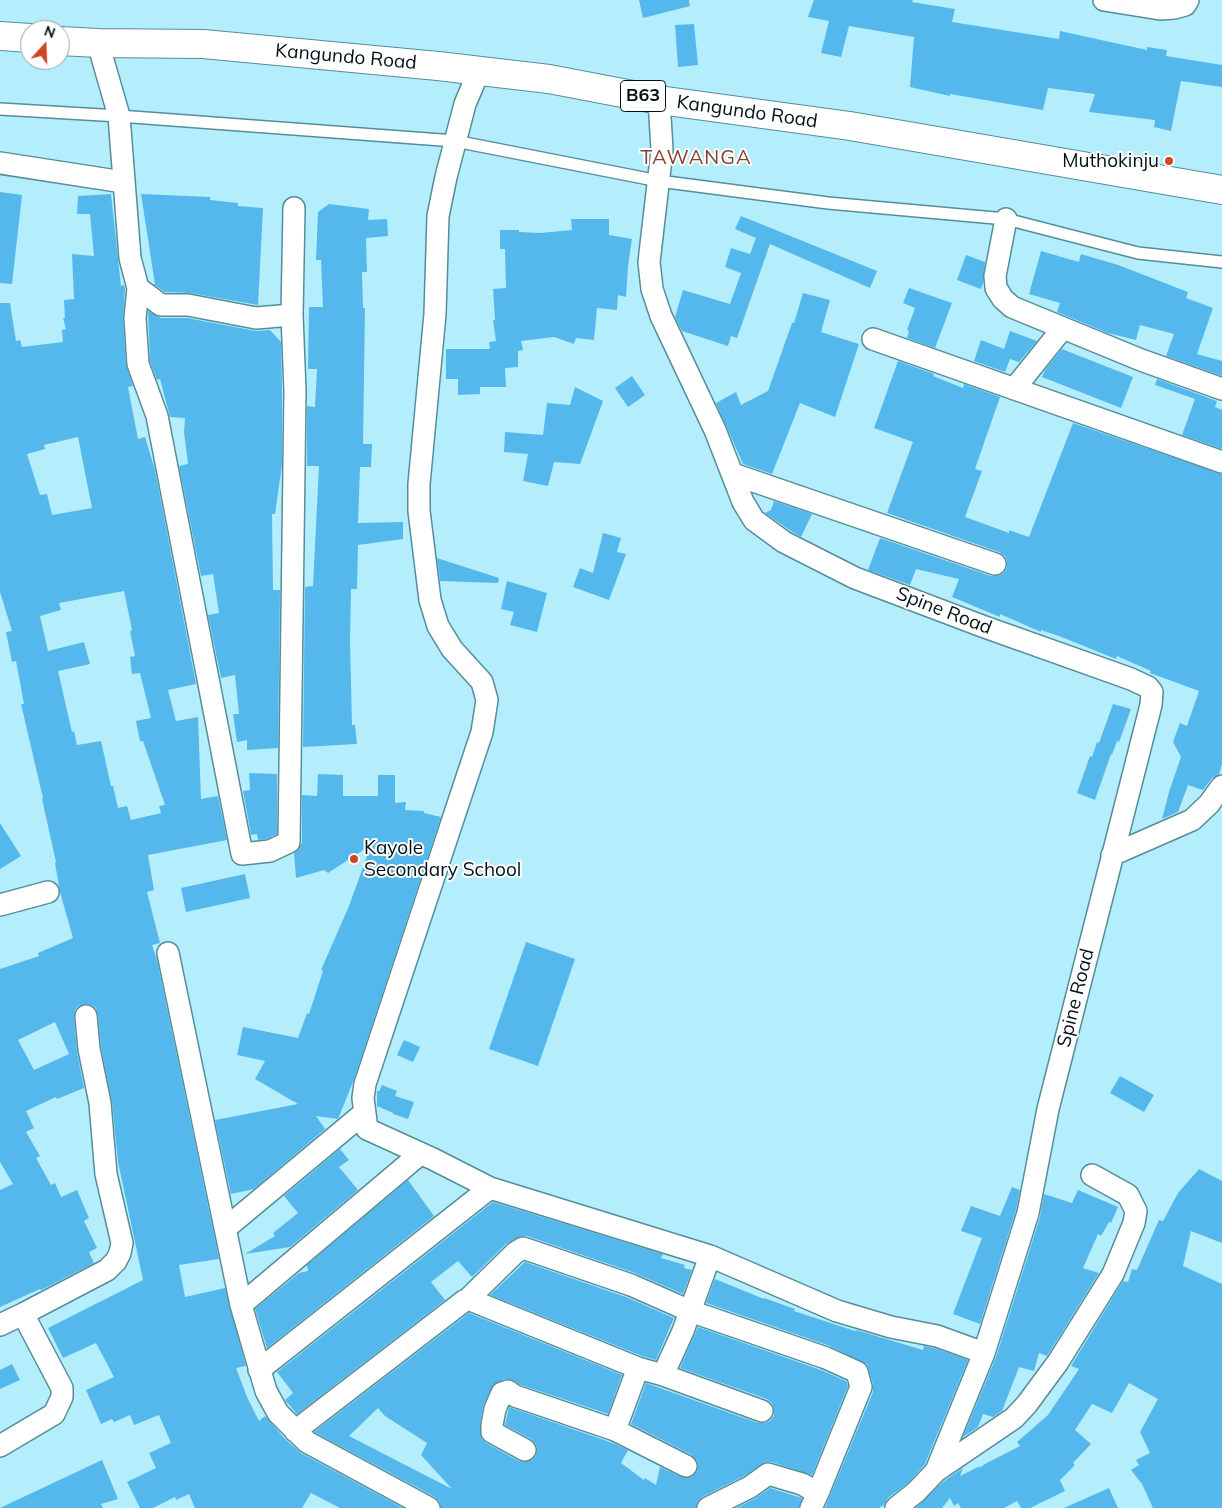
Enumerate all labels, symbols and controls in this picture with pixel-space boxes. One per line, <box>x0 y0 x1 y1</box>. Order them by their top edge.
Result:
north arrow <box>20 20 70 70</box>
text: N <box>42 22 58 42</box>
street label: Kangundo Road <box>274 39 418 75</box>
road number: B63 <box>620 80 666 112</box>
street label: Kangundo Road <box>675 91 819 133</box>
district label: TAWANGA <box>639 146 753 170</box>
place label: Muthokinju <box>1062 150 1159 172</box>
marker: Muthokinju <box>1163 155 1175 167</box>
street label: Spine Road <box>893 582 995 640</box>
place label: Kayole Secondary School <box>364 837 521 881</box>
marker: Kayole Secondary School <box>348 853 360 865</box>
street label: Spine Road <box>1053 946 1099 1050</box>

